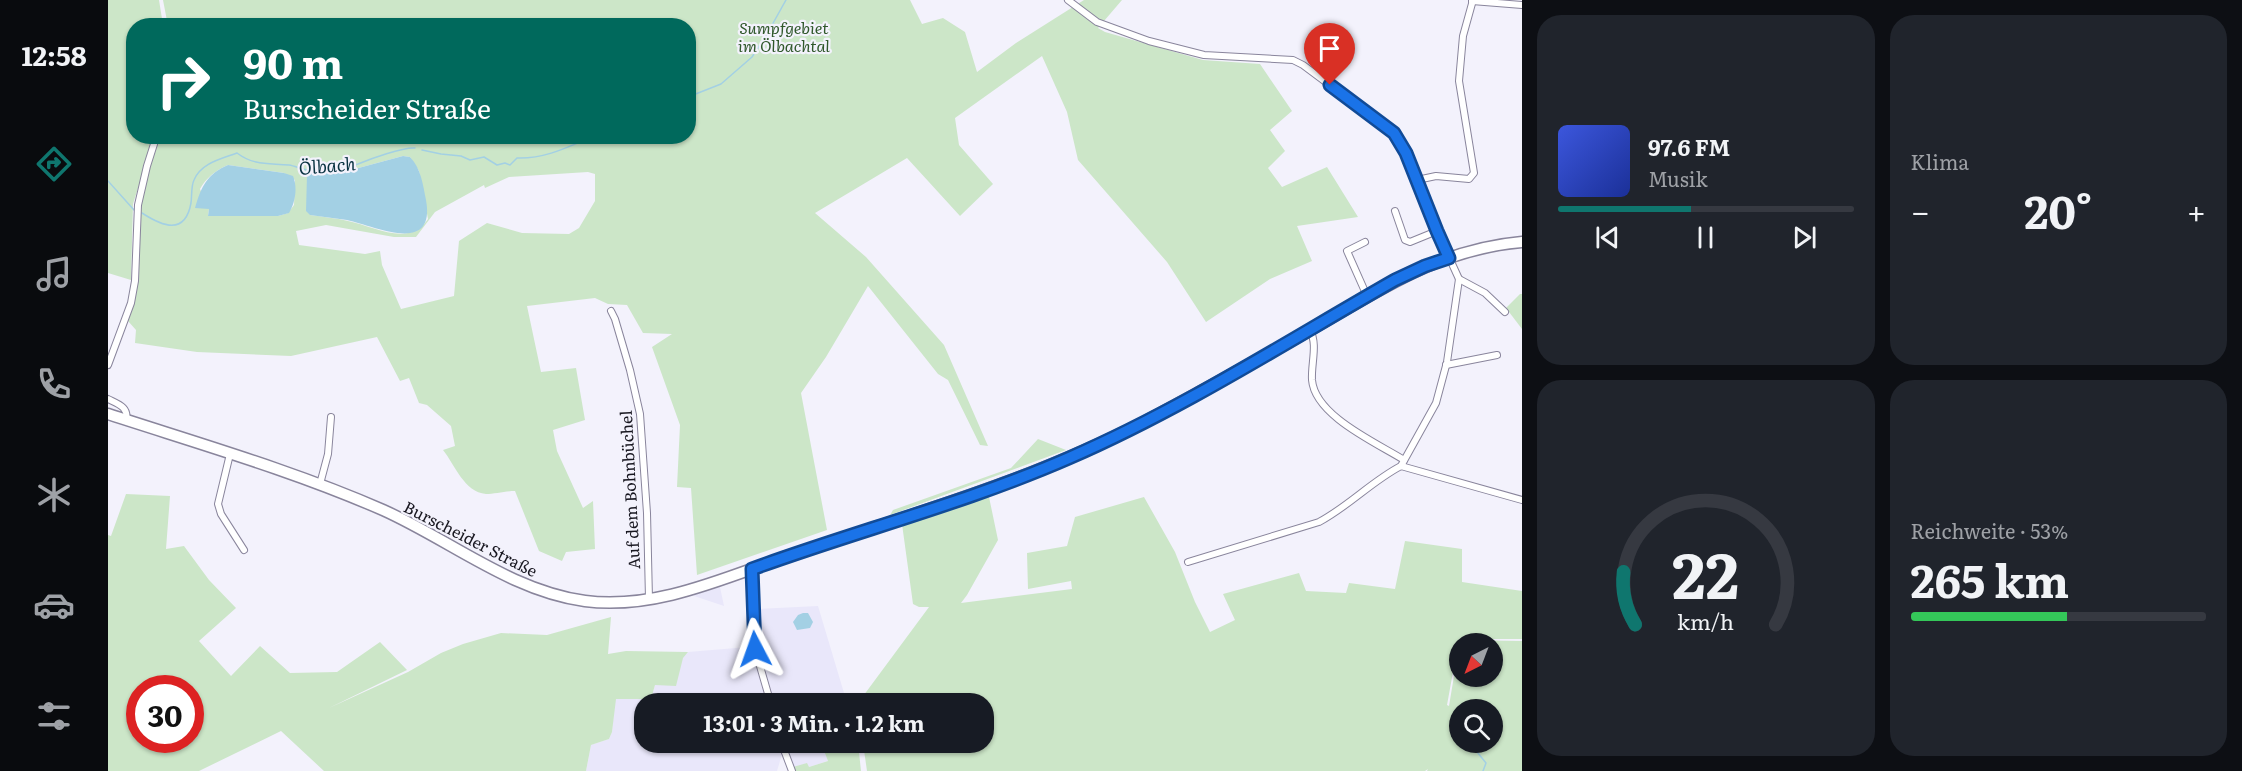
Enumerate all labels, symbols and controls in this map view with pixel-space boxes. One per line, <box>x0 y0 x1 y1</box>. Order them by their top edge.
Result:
park label: Sumpfgebiet im Ölbachtal <box>738 15 830 57</box>
pin <box>1304 23 1355 85</box>
text: 90 m <box>243 30 343 92</box>
icon: arrive <box>1313 32 1346 65</box>
text: 12:58 <box>21 34 87 74</box>
icon: right <box>144 42 222 120</box>
text: Burscheider Straße <box>243 87 491 127</box>
text: 97.6 FM <box>1648 130 1730 163</box>
icon: directions <box>33 143 75 185</box>
text: Klima <box>1911 146 1969 176</box>
water label: Ölbach <box>297 149 357 181</box>
text: Musik <box>1648 163 1708 193</box>
text: 20° <box>2024 176 2092 243</box>
text: − <box>1911 185 1930 234</box>
text: + <box>2187 185 2206 234</box>
icon: previous <box>1591 221 1624 254</box>
icon: pause <box>1689 221 1722 254</box>
icon: next <box>1788 221 1821 254</box>
icon: music <box>33 253 75 295</box>
icon: phone <box>33 363 75 405</box>
street label: Auf dem Bohnbüchel <box>613 410 645 570</box>
icon: climate <box>33 474 75 516</box>
street label: Burscheider Straße <box>400 494 542 582</box>
text: Reichweite · 53% <box>1911 515 2068 545</box>
text: 22 <box>1672 526 1739 618</box>
text: 265 km <box>1911 545 2069 612</box>
icon: car <box>33 584 75 626</box>
text: km/h <box>1677 605 1734 637</box>
position arrow <box>723 617 787 681</box>
north arrow <box>1449 633 1503 687</box>
map controls <box>1449 633 1503 753</box>
speed limit sign: 30 <box>126 675 204 753</box>
icon: filters <box>33 695 75 737</box>
button: search <box>1449 699 1503 753</box>
text: 13:01 · 3 Min. · 1.2 km <box>703 706 925 739</box>

